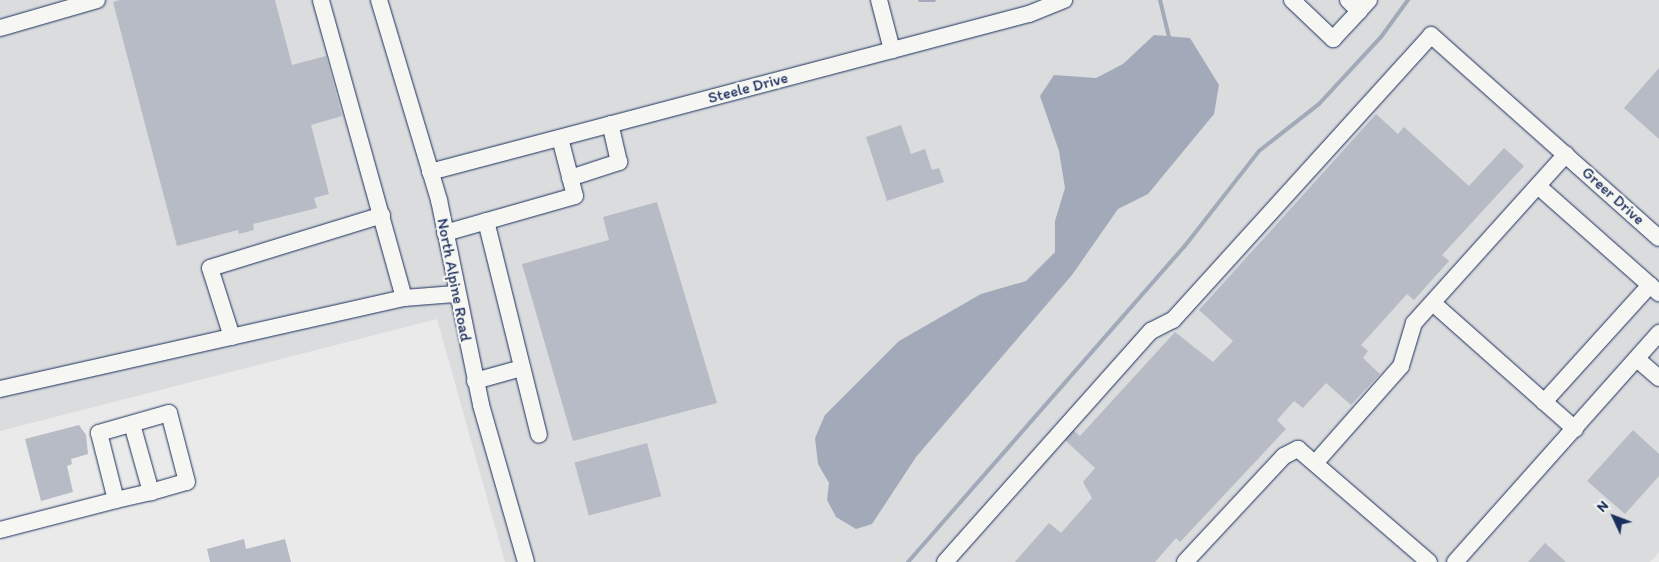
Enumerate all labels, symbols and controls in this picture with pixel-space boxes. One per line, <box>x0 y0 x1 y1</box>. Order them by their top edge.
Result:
street label: Steele Drive <box>706 68 790 108</box>
street label: Greer Drive <box>1577 163 1649 229</box>
street label: North Alpine Road <box>433 217 475 343</box>
north arrow <box>1589 492 1639 542</box>
text: N <box>1593 497 1612 516</box>

